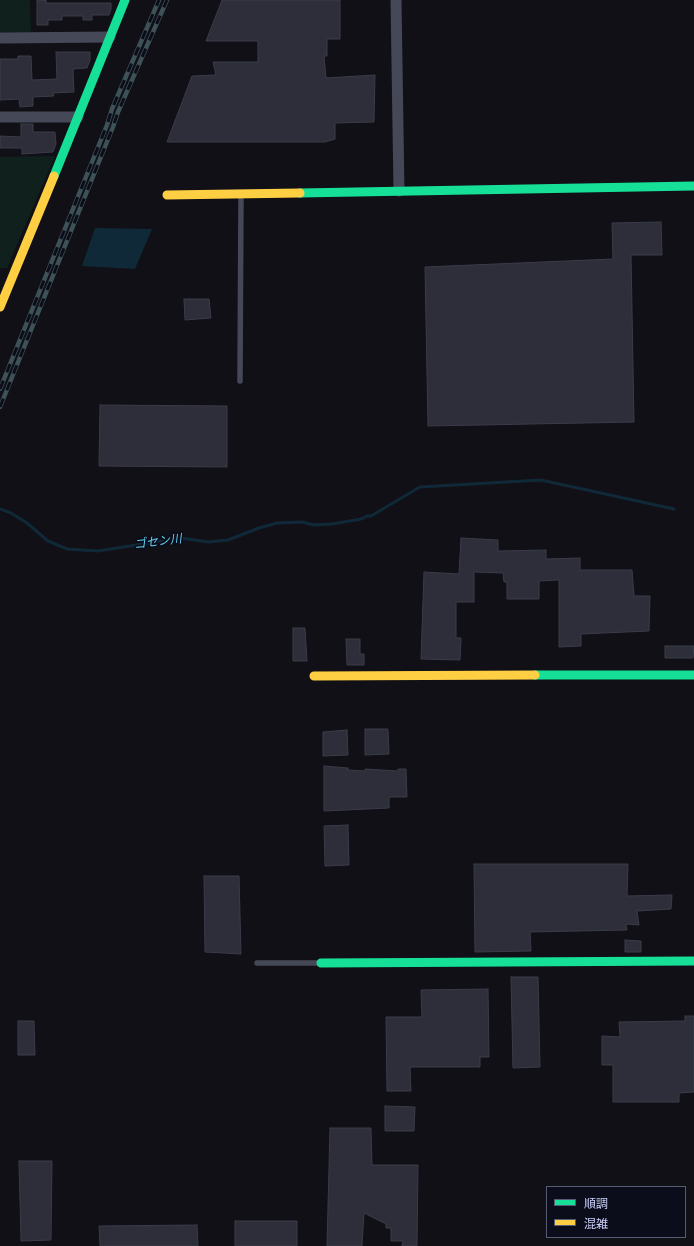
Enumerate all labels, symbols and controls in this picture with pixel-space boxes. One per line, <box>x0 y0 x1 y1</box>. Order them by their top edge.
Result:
water label: ゴセン川 <box>133 532 183 552</box>
legend <box>546 1186 686 1238</box>
text: 順調 <box>584 1197 608 1211</box>
text: 混雑 <box>584 1217 608 1231</box>

